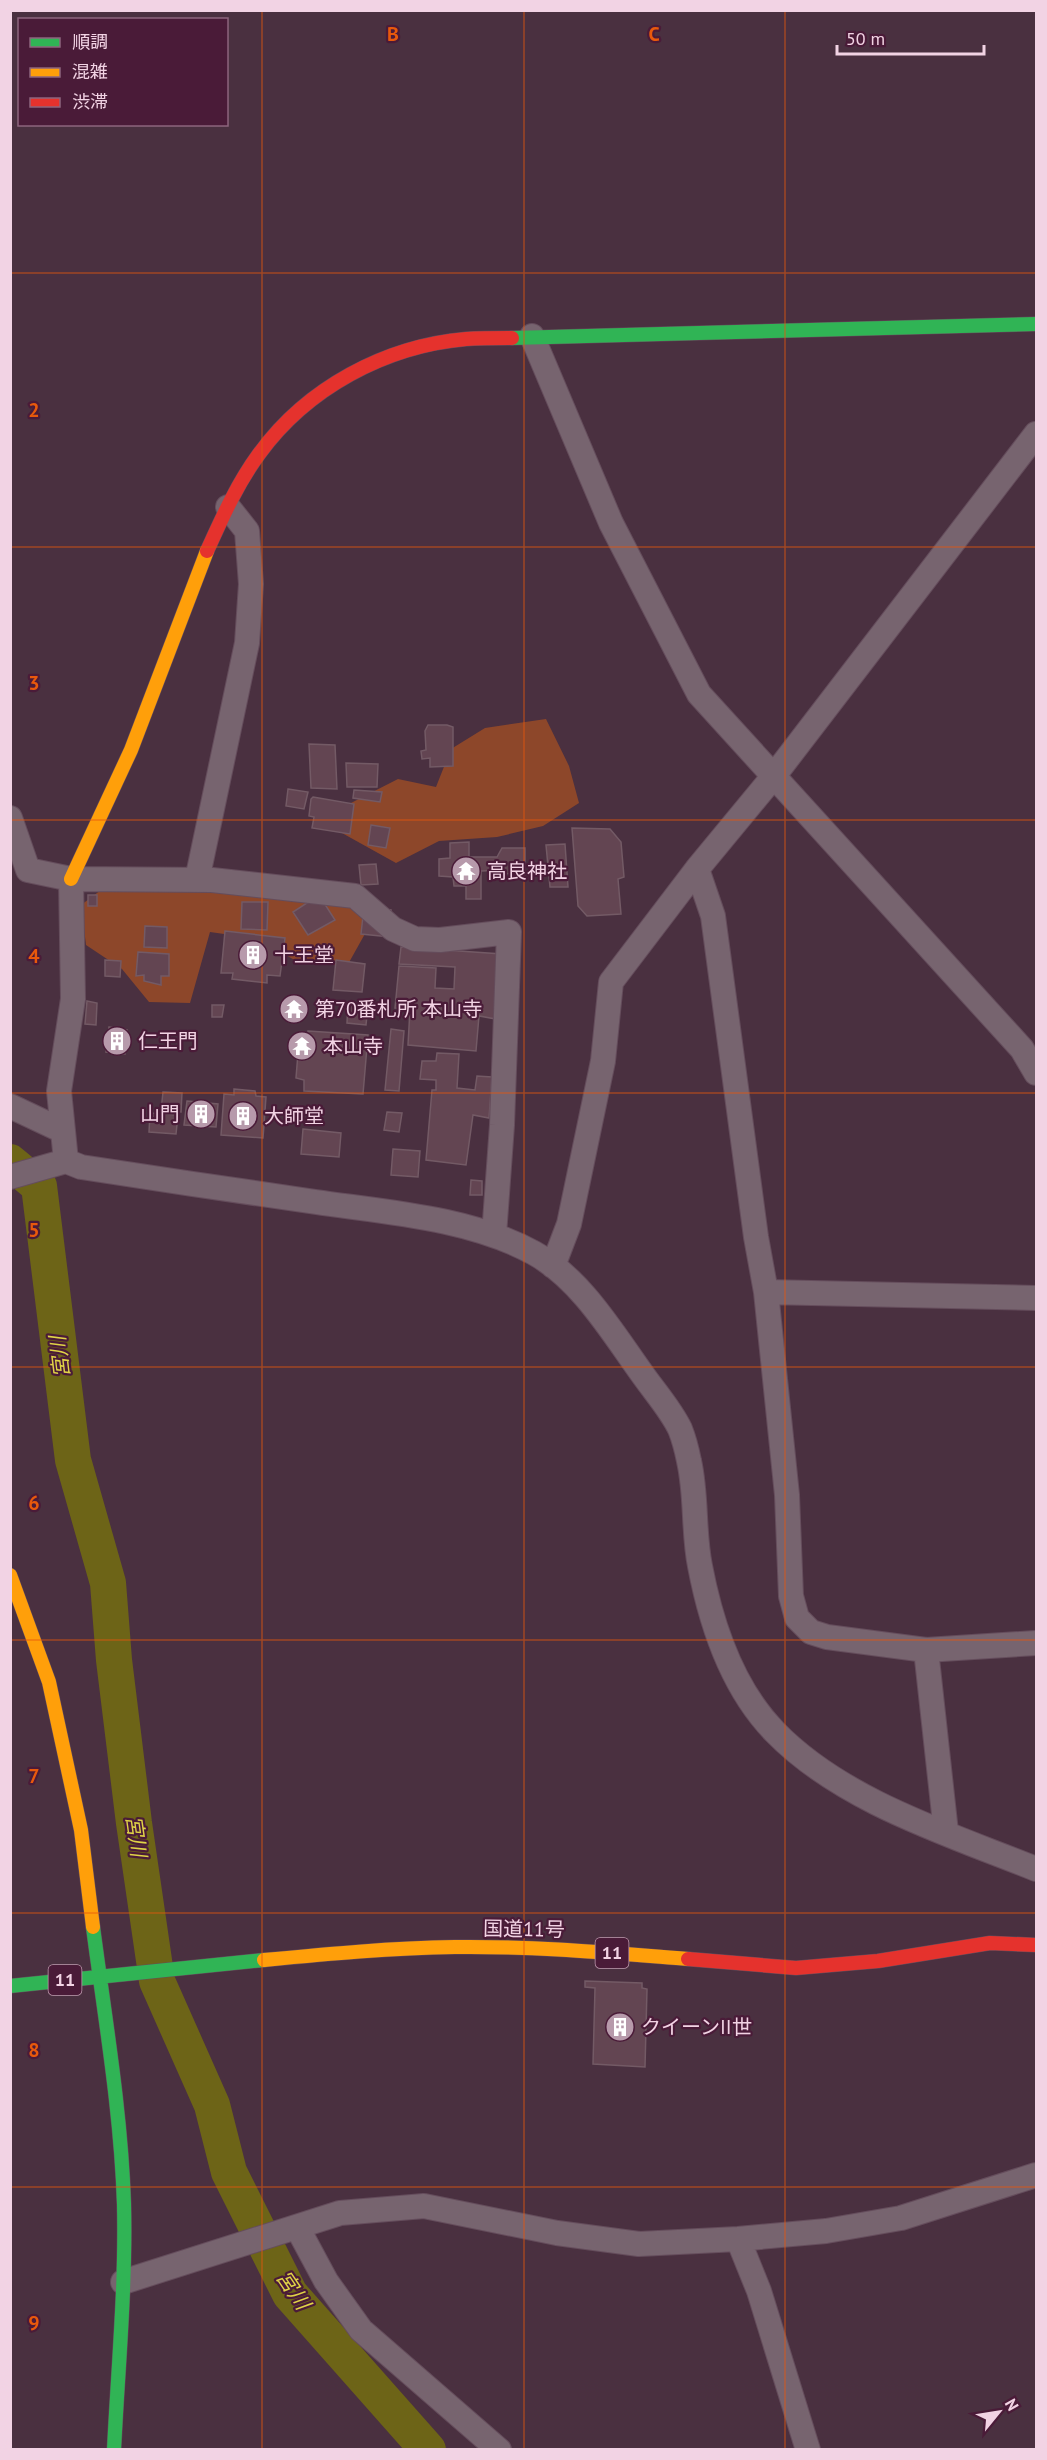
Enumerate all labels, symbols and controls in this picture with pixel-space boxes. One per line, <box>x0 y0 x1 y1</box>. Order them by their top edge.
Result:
legend <box>18 18 228 126</box>
scale bar <box>837 18 984 56</box>
text: B <box>387 21 399 47</box>
text: C <box>648 21 660 47</box>
text: 50 m <box>846 27 885 50</box>
text: 順調 <box>72 30 108 53</box>
text: 混雑 <box>72 60 108 83</box>
text: 渋滞 <box>72 90 108 113</box>
text: 2 <box>28 397 40 423</box>
text: 3 <box>28 670 40 696</box>
temple icon: 高良神社 <box>450 855 482 887</box>
place label: 高良神社 <box>487 858 567 884</box>
building icon: 十王堂 <box>237 939 269 971</box>
place label: 十王堂 <box>274 942 334 968</box>
text: 4 <box>28 943 40 969</box>
temple icon: 第70番札所 本山寺 <box>278 993 310 1025</box>
place label: 第70番札所 本山寺 <box>315 996 482 1022</box>
building icon: 仁王門 <box>101 1025 133 1057</box>
place label: 仁王門 <box>138 1028 198 1054</box>
temple icon: 本山寺 <box>286 1030 318 1062</box>
place label: 本山寺 <box>323 1033 383 1059</box>
building icon: 山門 <box>185 1098 217 1130</box>
building icon: 大師堂 <box>227 1100 259 1132</box>
place label: 山門 <box>140 1101 180 1127</box>
place label: 大師堂 <box>264 1103 324 1129</box>
text: 5 <box>28 1217 40 1243</box>
water label: 宮川 <box>43 1333 75 1380</box>
text: 6 <box>28 1490 40 1516</box>
text: 7 <box>28 1763 40 1789</box>
water label: 宮川 <box>120 1813 153 1861</box>
street label: 国道11号 <box>483 1915 565 1943</box>
road number: 11 <box>596 1938 628 1968</box>
road number: 11 <box>48 1965 82 1995</box>
building icon: クイーンII世 <box>604 2011 636 2043</box>
place label: クイーンII世 <box>641 2014 752 2040</box>
text: 8 <box>28 2037 40 2063</box>
water label: 宮川 <box>270 2265 317 2316</box>
text: 9 <box>28 2310 40 2336</box>
north arrow <box>969 2382 1029 2442</box>
text: N <box>1001 2395 1023 2414</box>

